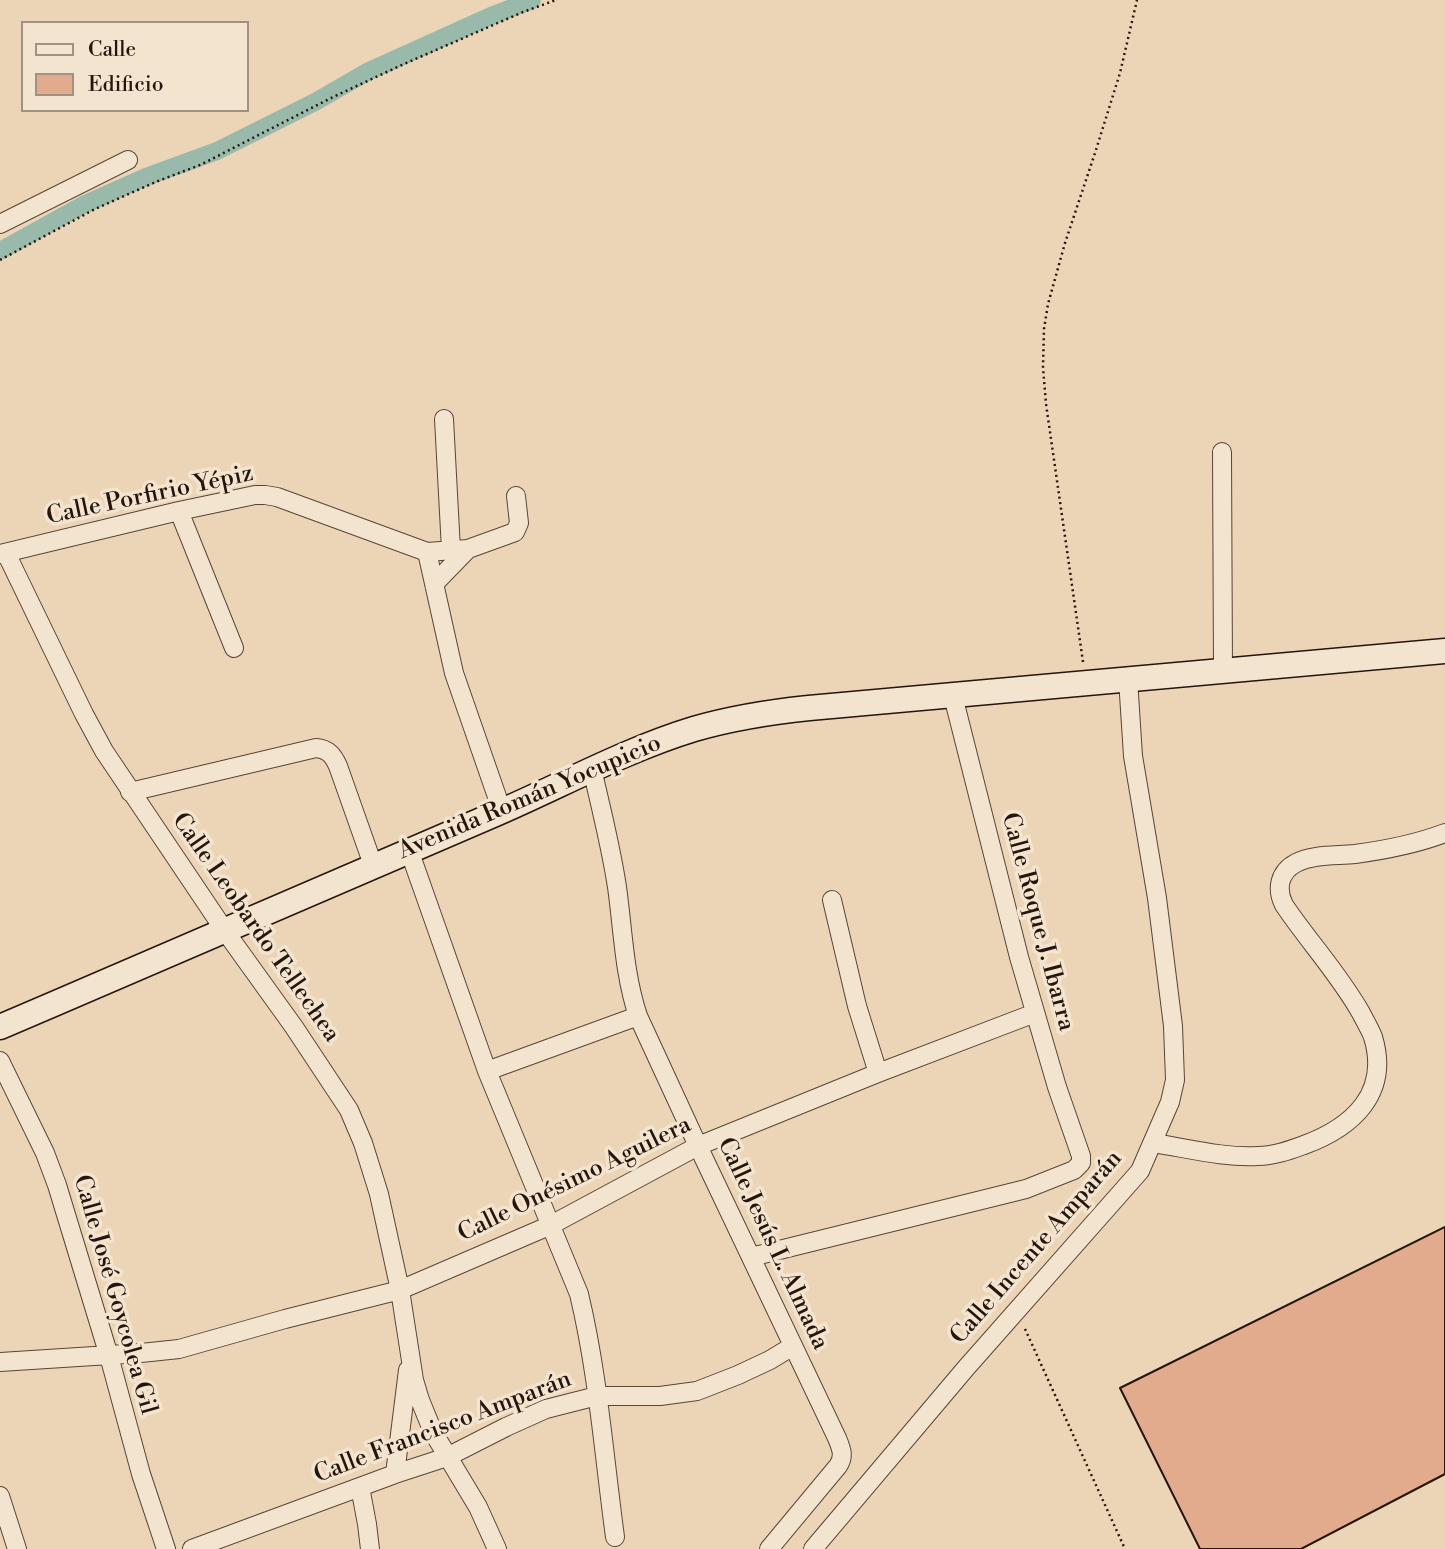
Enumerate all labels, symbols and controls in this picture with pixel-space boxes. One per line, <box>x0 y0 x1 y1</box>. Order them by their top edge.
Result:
legend <box>21 21 248 112</box>
text: Calle <box>88 37 136 63</box>
text: Edificio <box>88 72 164 98</box>
street label: Calle Porfirio Yépiz <box>44 460 256 532</box>
street label: Avenida Román Yocupicio <box>394 729 666 867</box>
street label: Calle Leobardo Tellechea <box>165 808 345 1048</box>
street label: Calle Roque J. Ibarra <box>994 810 1080 1034</box>
street label: Calle Onésimo Aguilera <box>454 1111 696 1249</box>
street label: Calle Jesús L. Almada <box>710 1133 834 1355</box>
street label: Calle Incente Amparán <box>945 1145 1129 1351</box>
street label: Calle José Goycolea Gil <box>66 1172 162 1418</box>
street label: Calle Francisco Amparán <box>310 1366 576 1490</box>

